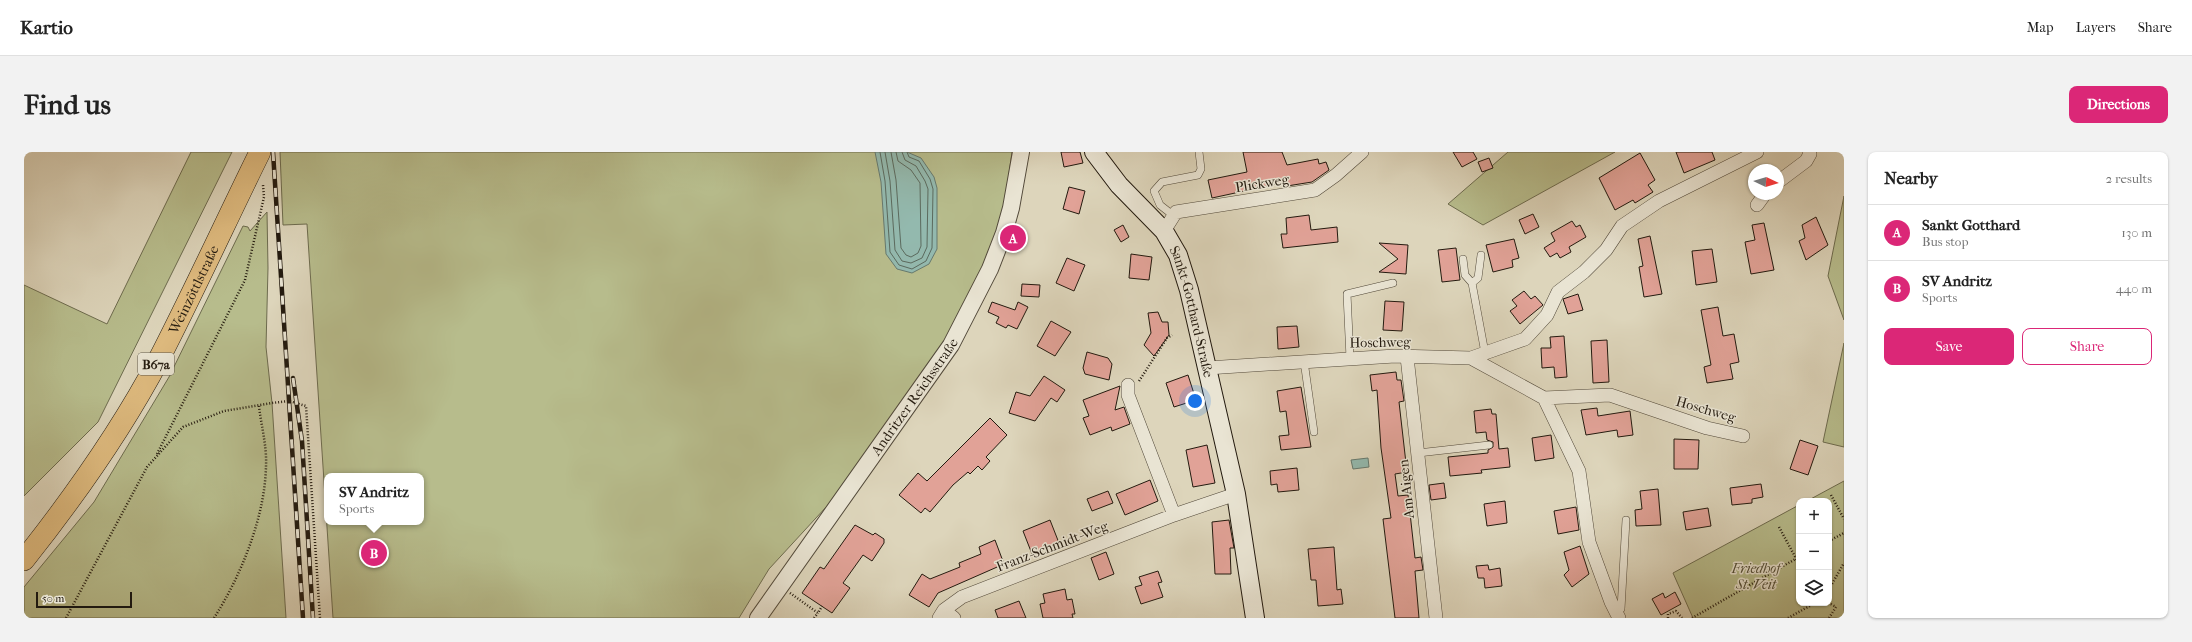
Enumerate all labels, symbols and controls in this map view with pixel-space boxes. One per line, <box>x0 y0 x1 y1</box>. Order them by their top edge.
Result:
text: Kartio <box>20 17 73 39</box>
text: Map <box>2027 19 2054 36</box>
text: Layers <box>2076 19 2116 36</box>
text: Share <box>2138 19 2172 36</box>
button: Directions <box>2069 86 2168 123</box>
text: Find us <box>24 88 111 121</box>
north arrow <box>1748 164 1784 200</box>
text: Nearby <box>1884 168 1938 188</box>
street label: Plickweg <box>1234 171 1291 196</box>
text: 2 results <box>2106 171 2152 186</box>
text: Sankt Gotthard <box>1922 216 2020 234</box>
pin: A <box>1000 223 1026 253</box>
text: A <box>1893 225 1901 240</box>
text: 130 m <box>2121 225 2152 240</box>
text: Bus stop <box>1922 234 1968 249</box>
street label: Weinzöttlstraße <box>165 243 223 338</box>
street label: Sankt-Gotthard-Straße <box>1166 243 1217 379</box>
text: SV Andritz <box>1922 272 1992 290</box>
text: B <box>1893 281 1901 296</box>
text: 440 m <box>2116 281 2152 296</box>
text: Sports <box>1922 290 1957 305</box>
button: Save <box>1884 328 2014 365</box>
button: Share <box>2022 328 2152 365</box>
street label: Hoschweg <box>1349 333 1411 352</box>
street label: Andritzer Reichsstraße <box>867 336 962 460</box>
road number: B67a <box>138 353 174 375</box>
your location <box>1185 391 1205 411</box>
street label: Hoschweg <box>1674 393 1738 426</box>
street label: Am Aigen <box>1395 459 1418 520</box>
popup <box>324 473 424 525</box>
text: SV Andritz <box>339 483 409 501</box>
map controls <box>1796 498 1832 606</box>
button: + <box>1796 498 1832 534</box>
text: Sports <box>339 501 374 516</box>
street label: Franz-Schmidt-Weg <box>994 517 1111 576</box>
button: − <box>1796 534 1832 570</box>
pin: B <box>361 538 387 568</box>
park label: Friedhof St. Veit <box>1731 560 1783 593</box>
button: layers <box>1796 570 1832 606</box>
scale bar <box>36 590 132 609</box>
text: 50 m <box>42 592 64 605</box>

